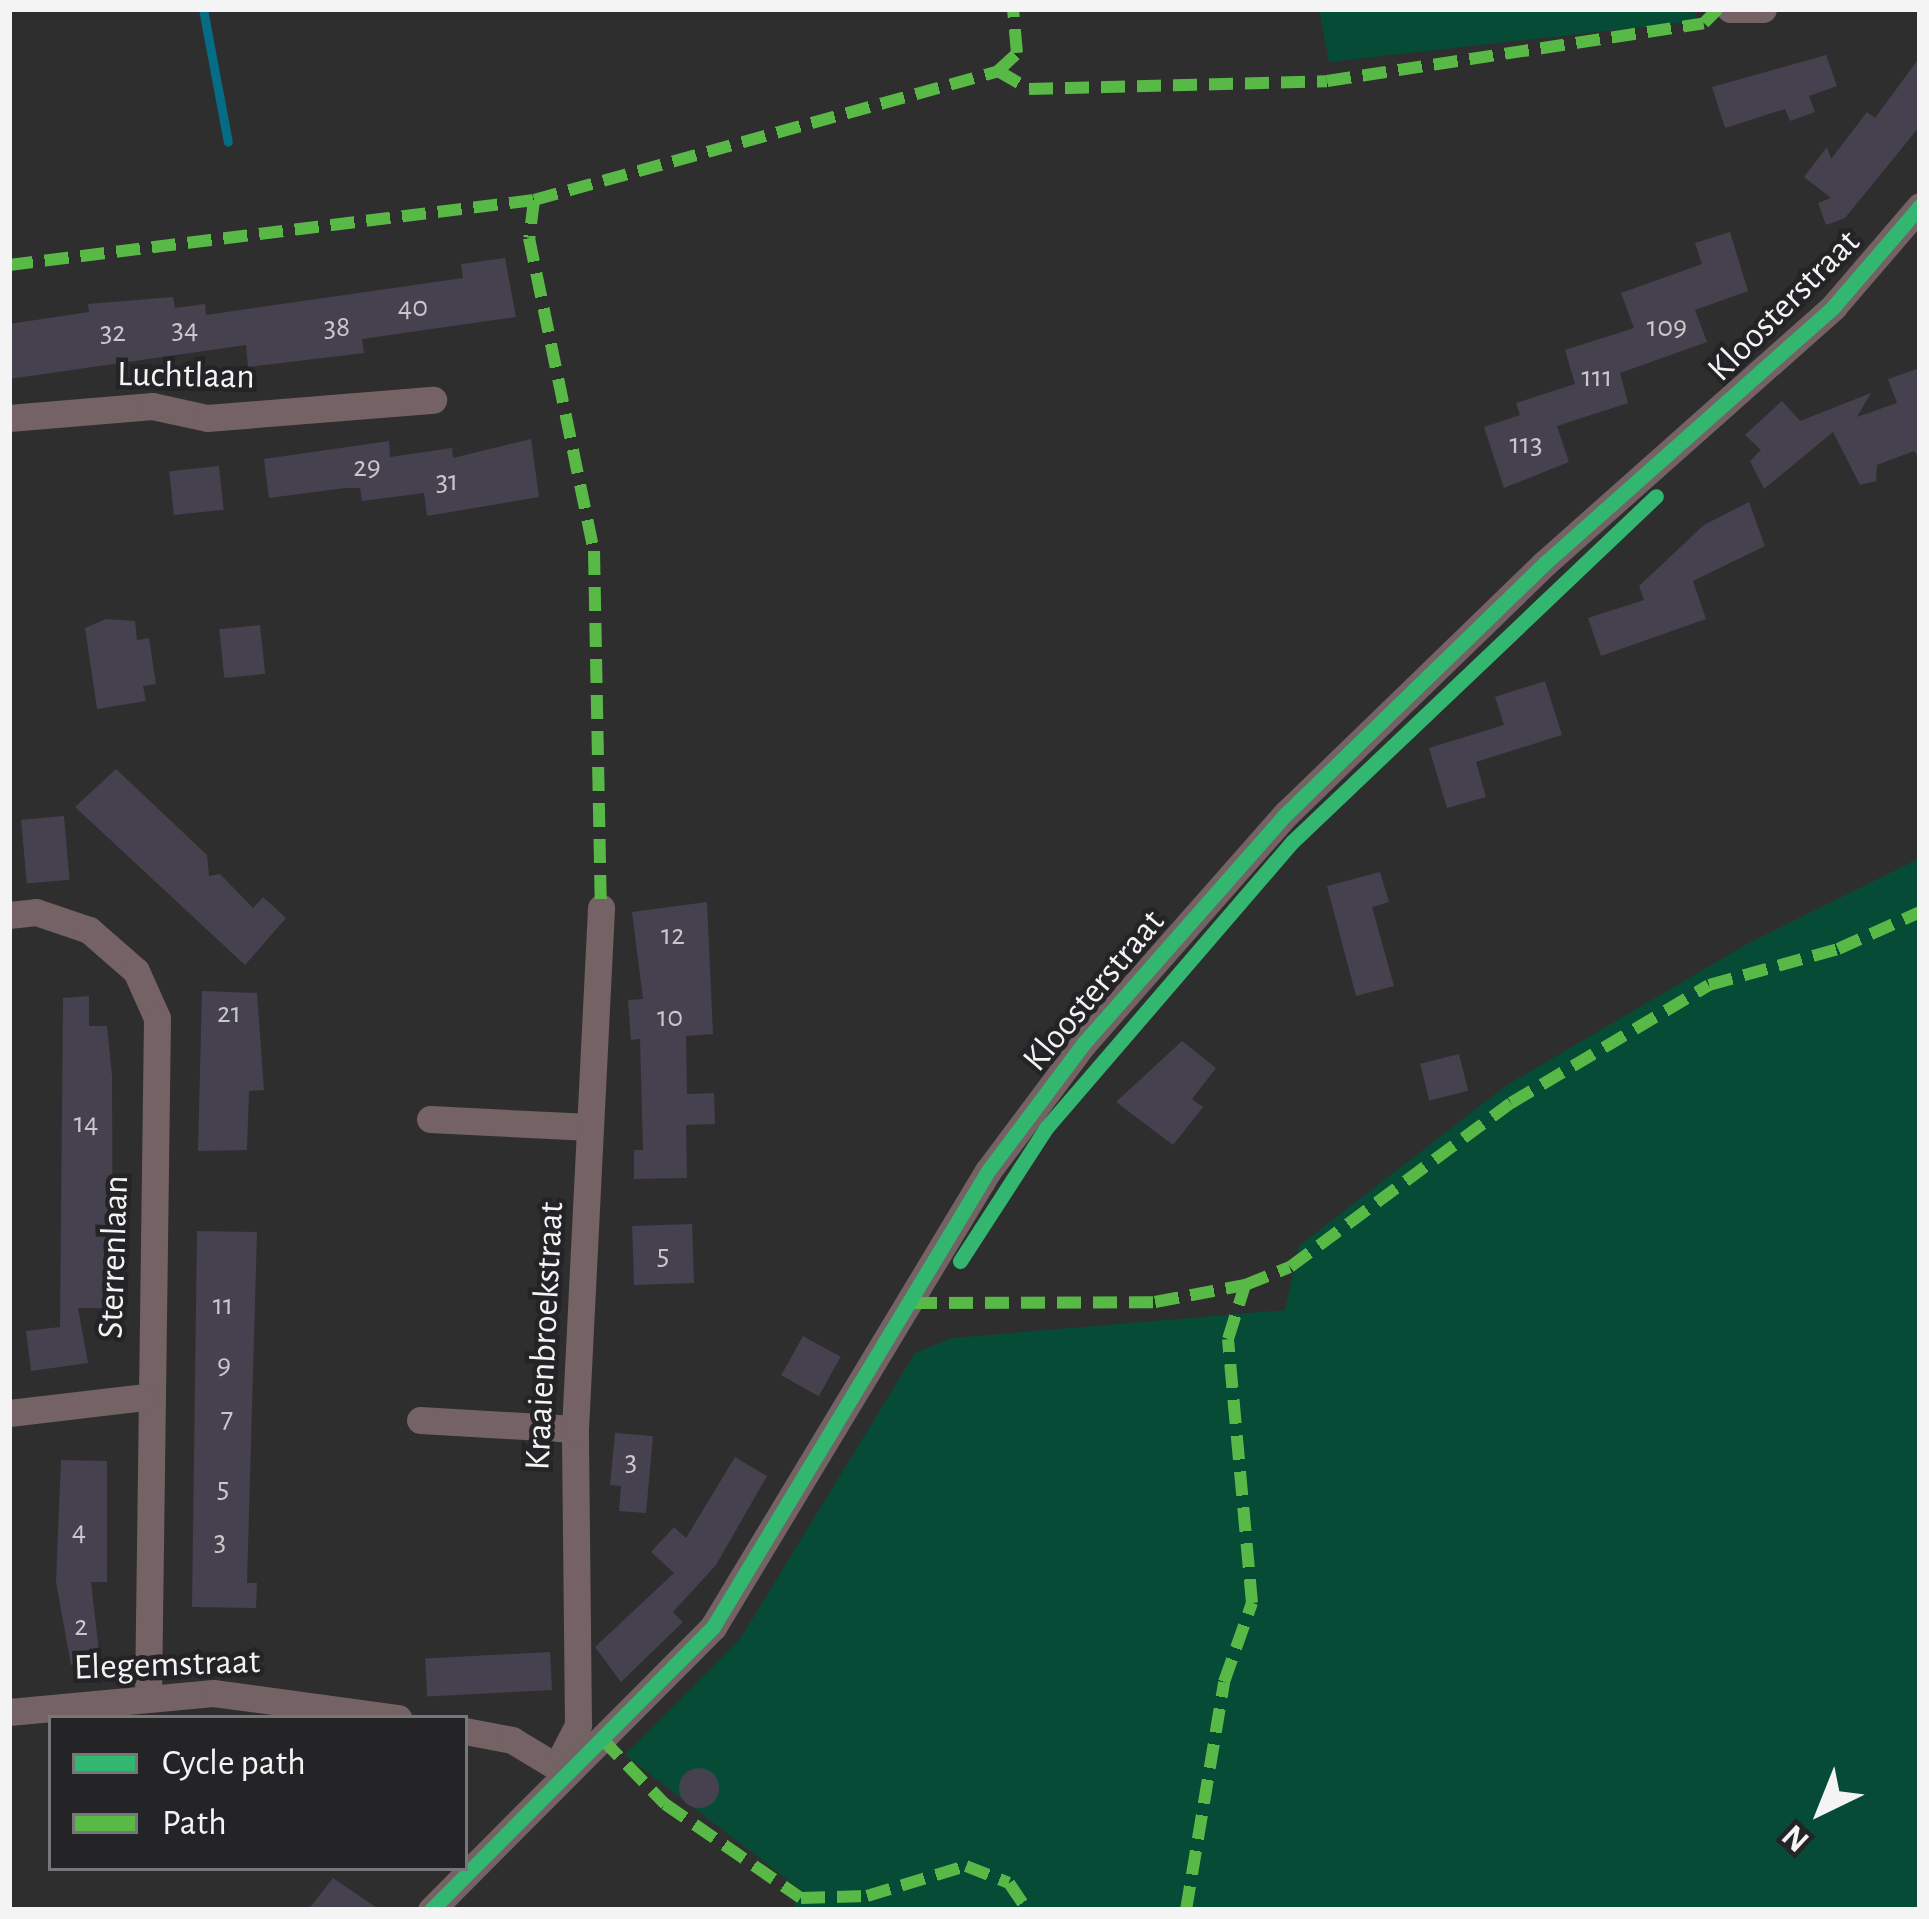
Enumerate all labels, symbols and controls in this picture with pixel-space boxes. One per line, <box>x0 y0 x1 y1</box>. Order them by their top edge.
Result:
street label: Kloosterstraat <box>1699 221 1869 391</box>
house number: 40 <box>398 289 428 325</box>
house number: 38 <box>324 309 350 345</box>
house number: 109 <box>1647 309 1687 345</box>
house number: 34 <box>172 311 198 347</box>
house number: 32 <box>100 314 126 350</box>
street label: Luchtlaan <box>117 353 255 399</box>
house number: 111 <box>1582 359 1612 395</box>
house number: 113 <box>1510 426 1542 462</box>
house number: 29 <box>353 449 381 485</box>
house number: 31 <box>436 463 458 499</box>
street label: Kloosterstraat <box>1014 902 1174 1080</box>
house number: 12 <box>661 917 685 953</box>
house number: 21 <box>217 995 241 1031</box>
house number: 10 <box>657 999 683 1035</box>
house number: 14 <box>74 1105 98 1141</box>
street label: Sterrenlaan <box>90 1175 138 1339</box>
street label: Kraaienbroekstraat <box>516 1201 574 1471</box>
house number: 5 <box>657 1237 669 1273</box>
house number: 11 <box>213 1287 233 1323</box>
house number: 9 <box>217 1347 231 1383</box>
house number: 7 <box>221 1400 233 1436</box>
house number: 3 <box>625 1443 637 1479</box>
house number: 5 <box>217 1470 229 1506</box>
house number: 4 <box>72 1513 86 1549</box>
house number: 3 <box>214 1523 226 1559</box>
house number: 2 <box>74 1608 88 1644</box>
street label: Elegemstraat <box>73 1640 261 1690</box>
legend <box>48 1715 468 1871</box>
text: Cycle path <box>162 1745 306 1781</box>
north arrow <box>1761 1751 1881 1871</box>
text: Path <box>162 1805 227 1841</box>
text: N <box>1776 1818 1816 1858</box>

